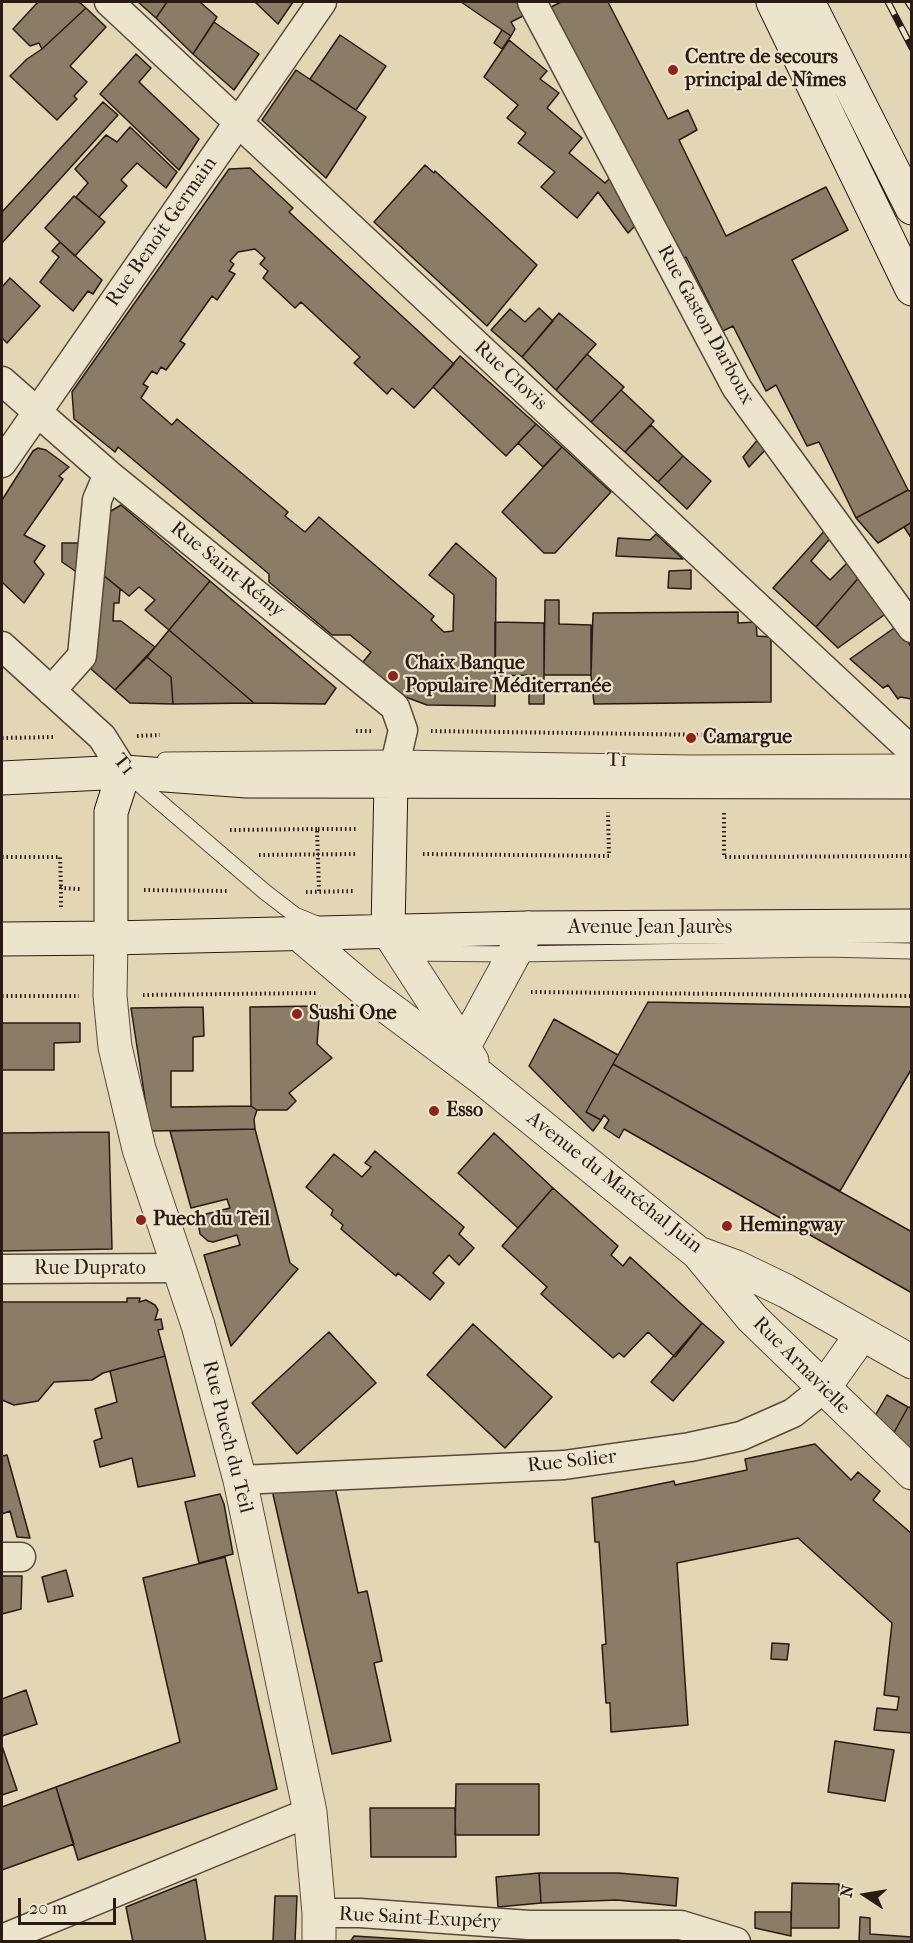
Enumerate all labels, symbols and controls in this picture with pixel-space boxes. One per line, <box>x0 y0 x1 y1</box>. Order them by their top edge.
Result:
place label: Centre de secours principal de Nîmes <box>685 46 846 93</box>
marker: Centre de secours principal de Nîmes <box>666 63 680 77</box>
street label: Rue Benoit Germain <box>101 153 223 311</box>
street label: Rue Gaston Darboux <box>651 241 759 409</box>
street label: Rue Clovis <box>468 336 552 416</box>
street label: Rue Saint-Rémy <box>165 517 289 623</box>
place label: Chaix Banque Populaire Méditerranée <box>405 652 611 699</box>
marker: Chaix Banque Populaire Méditerranée <box>386 669 400 683</box>
place label: Camargue <box>703 726 792 750</box>
marker: Camargue <box>684 731 698 745</box>
street label: T1 <box>107 749 139 781</box>
street label: T1 <box>606 749 628 773</box>
street label: Avenue Jean Jaurès <box>568 916 732 940</box>
place label: Sushi One <box>309 1002 397 1026</box>
marker: Sushi One <box>290 1007 304 1021</box>
place label: Esso <box>446 1099 483 1123</box>
marker: Esso <box>427 1104 441 1118</box>
street label: Avenue du Maréchal Juin <box>521 1107 707 1259</box>
place label: Puech du Teil <box>153 1208 270 1232</box>
marker: Puech du Teil <box>134 1213 148 1227</box>
place label: Hemingway <box>739 1214 844 1238</box>
marker: Hemingway <box>720 1219 734 1233</box>
street label: Rue Duprato <box>34 1257 146 1281</box>
street label: Rue Arnavielle <box>747 1312 855 1420</box>
street label: Rue Puech du Teil <box>196 1358 258 1516</box>
street label: Rue Solier <box>526 1445 618 1479</box>
north arrow <box>835 1865 895 1925</box>
text: N <box>836 1883 857 1899</box>
scale bar <box>21 1886 118 1924</box>
text: 20 m <box>29 1898 67 1919</box>
street label: Rue Saint-Exupéry <box>338 1903 502 1935</box>

